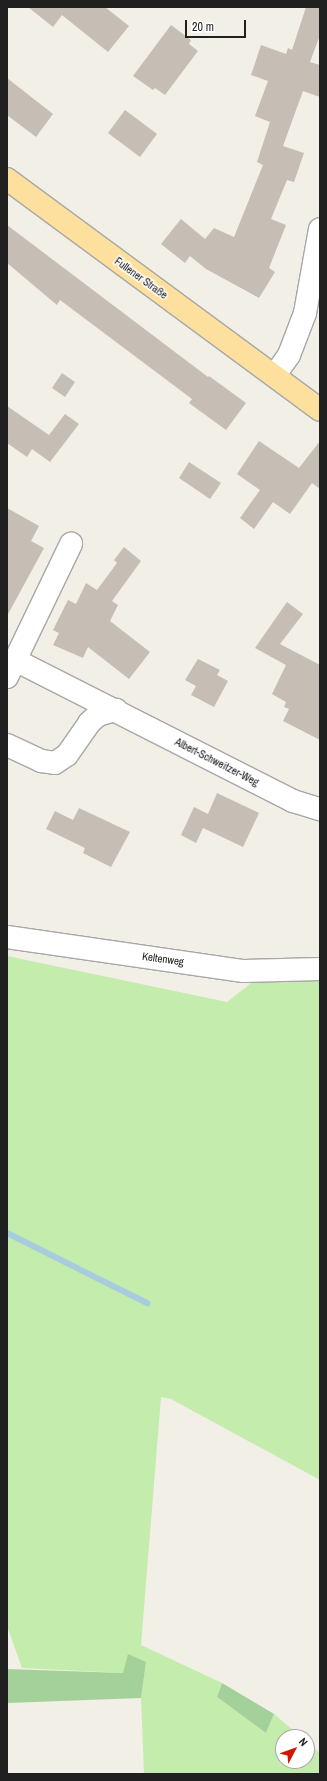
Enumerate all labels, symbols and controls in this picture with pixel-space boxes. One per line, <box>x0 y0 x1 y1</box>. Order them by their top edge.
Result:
scale bar <box>187 12 248 38</box>
text: 20 m <box>192 19 214 35</box>
street label: Fullener Straße <box>112 254 170 302</box>
street label: Albert-Schweitzer-Weg <box>173 735 261 789</box>
street label: Keltenweg <box>141 950 185 968</box>
north arrow <box>275 1729 315 1769</box>
text: N <box>296 1735 311 1749</box>

